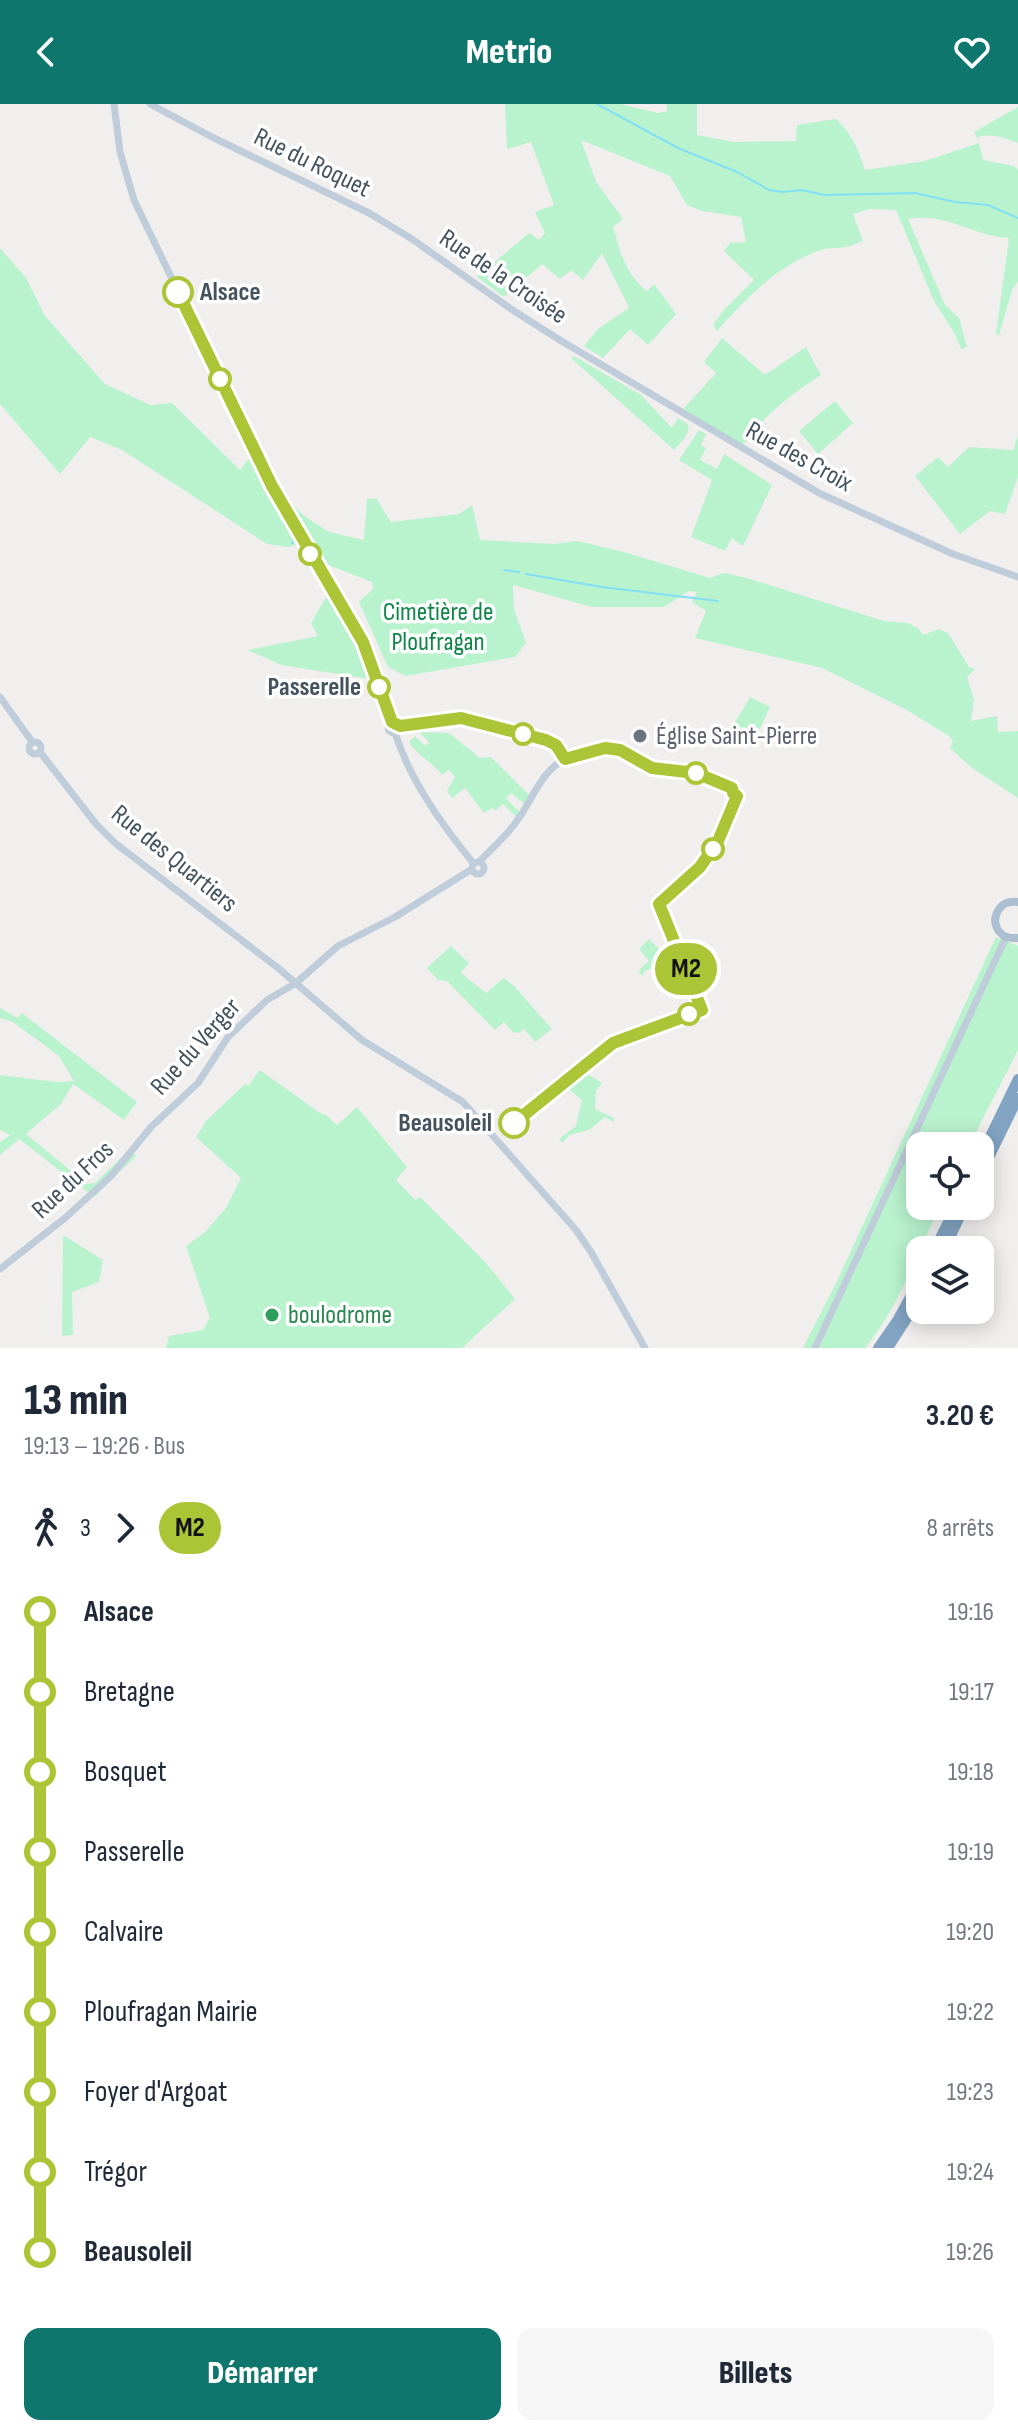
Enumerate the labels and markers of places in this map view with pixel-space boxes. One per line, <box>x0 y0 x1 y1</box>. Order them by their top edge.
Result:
marker: Alsace <box>163 277 193 307</box>
place label: Alsace <box>199 277 261 308</box>
unlabelled marker <box>209 368 231 390</box>
unlabelled marker <box>299 543 321 565</box>
place label: Passerelle <box>268 672 361 703</box>
marker: Passerelle <box>368 676 390 698</box>
place label: Église Saint-Pierre <box>656 721 817 752</box>
unlabelled marker <box>512 723 534 745</box>
marker: Église Saint-Pierre <box>631 727 649 745</box>
unlabelled marker <box>685 762 707 784</box>
unlabelled marker <box>702 838 724 860</box>
unlabelled marker <box>678 1003 700 1025</box>
place label: Beausoleil <box>398 1108 492 1139</box>
marker: Beausoleil <box>499 1108 529 1138</box>
place label: boulodrome <box>288 1300 392 1331</box>
marker: boulodrome <box>263 1306 281 1324</box>

